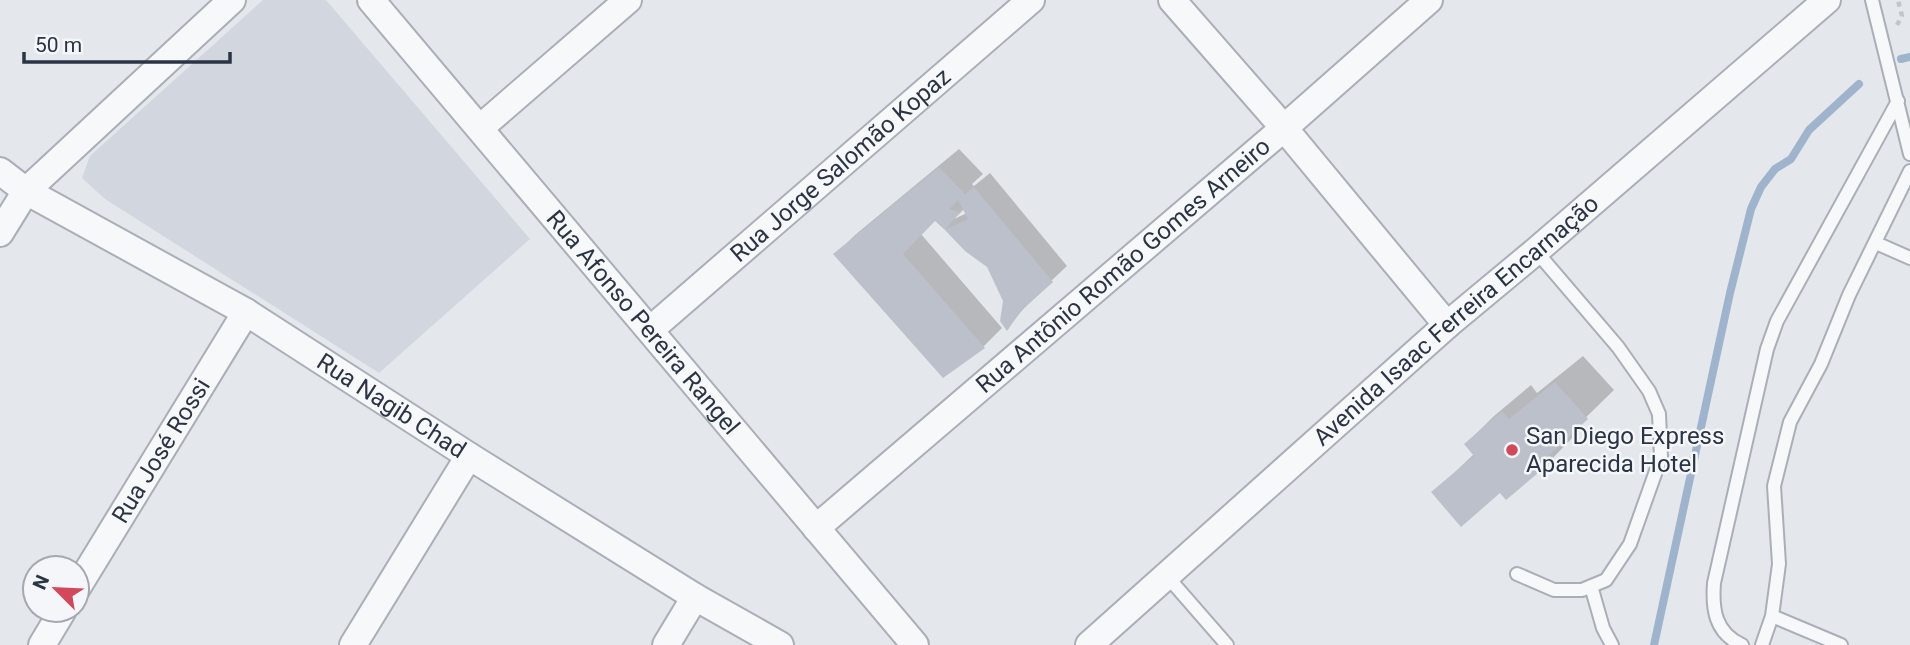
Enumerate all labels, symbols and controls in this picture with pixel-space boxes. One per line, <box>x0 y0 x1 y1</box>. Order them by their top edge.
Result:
scale bar <box>24 21 231 65</box>
text: 50 m <box>35 33 82 57</box>
street label: Rua Jorge Salomão Kopaz <box>725 62 956 268</box>
street label: Rua Antônio Romão Gomes Arneiro <box>970 132 1276 399</box>
street label: Avenida Isaac Ferreira Encarnação <box>1308 189 1604 451</box>
street label: Rua Afonso Pereira Rangel <box>541 205 745 440</box>
street label: Rua Nagib Chad <box>312 348 471 464</box>
street label: Rua José Rossi <box>106 373 216 528</box>
place label: San Diego Express Aparecida Hotel <box>1526 422 1724 478</box>
marker: San Diego Express Aparecida Hotel <box>1504 442 1520 458</box>
north arrow <box>21 554 91 624</box>
text: N <box>28 571 54 593</box>

